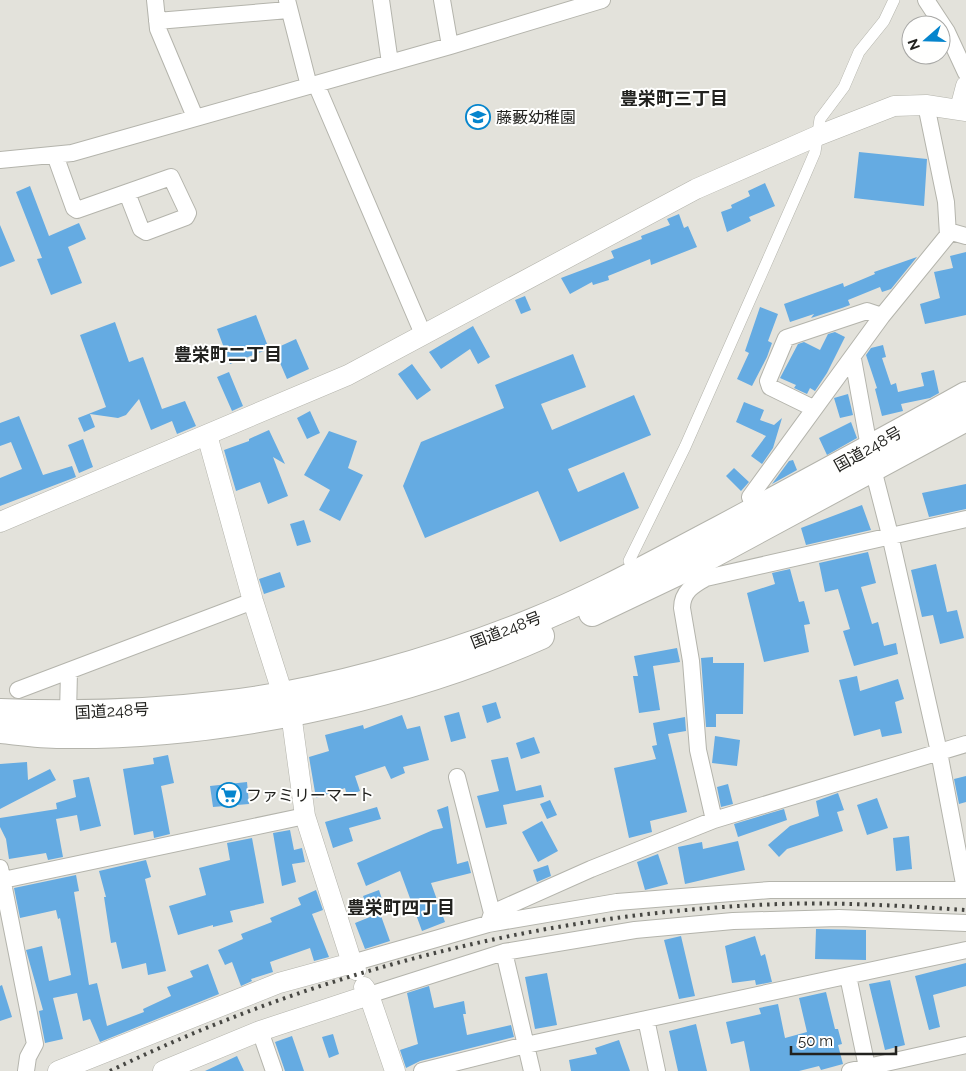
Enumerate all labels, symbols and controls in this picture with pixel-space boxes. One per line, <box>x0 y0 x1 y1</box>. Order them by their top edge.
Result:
north arrow <box>901 15 951 65</box>
text: N <box>904 37 923 52</box>
district label: 豊栄町三丁目 <box>620 88 728 109</box>
school or university icon: 藤藪幼稚園 <box>465 104 491 130</box>
place label: 藤藪幼稚園 <box>496 108 576 127</box>
district label: 豊栄町二丁目 <box>174 344 282 365</box>
street label: 国道248号 <box>831 423 905 475</box>
street label: 国道248号 <box>468 608 544 652</box>
street label: 国道248号 <box>74 700 150 722</box>
supermarket icon: ファミリーマート <box>216 782 242 808</box>
place label: ファミリーマート <box>246 786 374 805</box>
district label: 豊栄町四丁目 <box>347 897 455 918</box>
scale bar <box>791 1024 896 1056</box>
text: 50 m <box>798 1032 833 1050</box>

